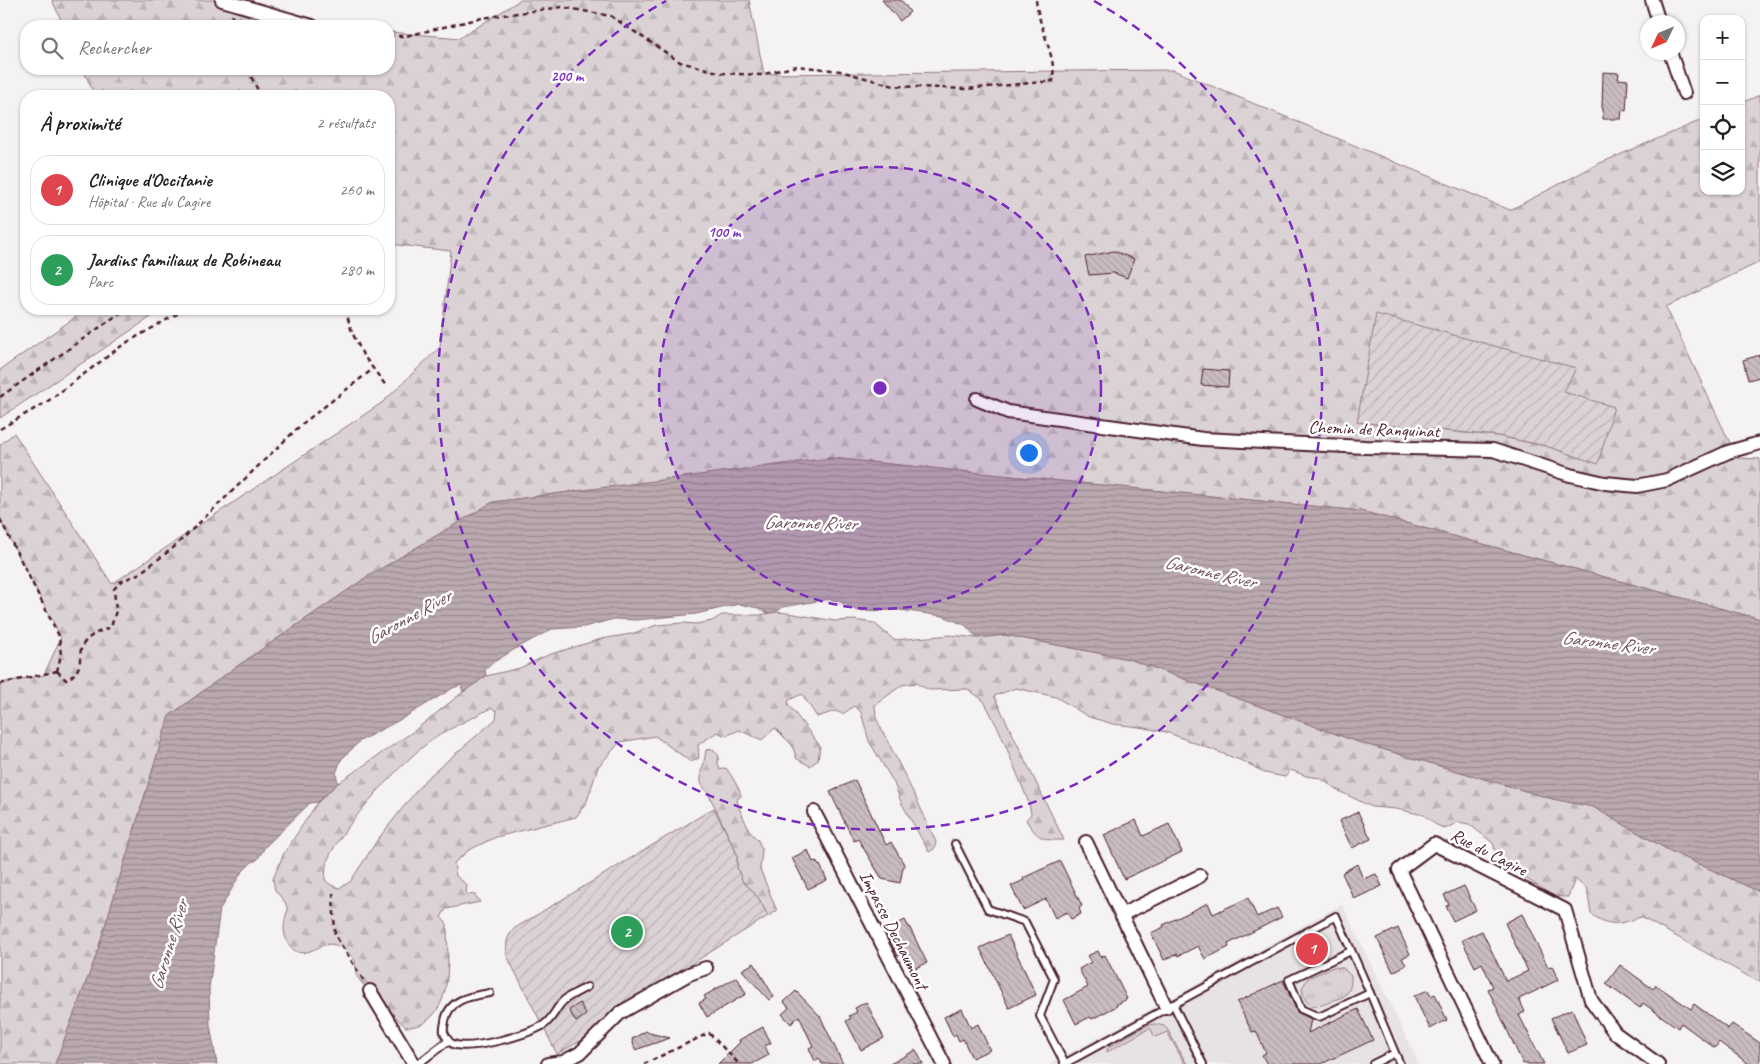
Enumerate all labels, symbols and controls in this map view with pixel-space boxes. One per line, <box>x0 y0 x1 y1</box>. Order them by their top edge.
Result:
north arrow <box>1640 15 1685 60</box>
map controls <box>1700 15 1745 195</box>
button: + <box>1700 15 1745 60</box>
search box <box>20 20 395 75</box>
icon: search <box>38 34 66 62</box>
text: Rechercher <box>78 36 151 60</box>
button: − <box>1700 60 1745 105</box>
text: 200 m <box>551 67 585 86</box>
button: locate <box>1700 105 1745 150</box>
text: À proximité <box>40 110 120 136</box>
text: 2 résultats <box>316 113 375 133</box>
button: layers <box>1700 150 1745 195</box>
text: Clinique d'Occitanie <box>88 168 212 192</box>
text: 1 <box>53 180 61 200</box>
text: 260 m <box>340 180 374 200</box>
text: Hôpital · Rue du Cagire <box>88 192 210 212</box>
text: 100 m <box>708 223 742 242</box>
text: Jardins familiaux de Robineau <box>88 248 280 272</box>
text: 2 <box>53 260 61 280</box>
text: 280 m <box>340 260 374 280</box>
text: Parc <box>88 272 113 292</box>
centre of rings <box>871 379 889 397</box>
street label: Chemin de Ranquinat <box>1308 416 1442 442</box>
your location <box>1016 440 1042 466</box>
water label: Garonne River <box>764 510 859 536</box>
water label: Garonne River <box>1162 550 1261 595</box>
water label: Garonne River <box>363 583 458 650</box>
water label: Garonne River <box>1561 625 1658 661</box>
street label: Rue du Cagire <box>1447 823 1532 881</box>
street label: Impasse Dechaumont <box>855 867 935 996</box>
water label: Garonne River <box>144 894 195 993</box>
pin: 2 <box>611 913 643 951</box>
pin: 1 <box>1296 930 1328 968</box>

